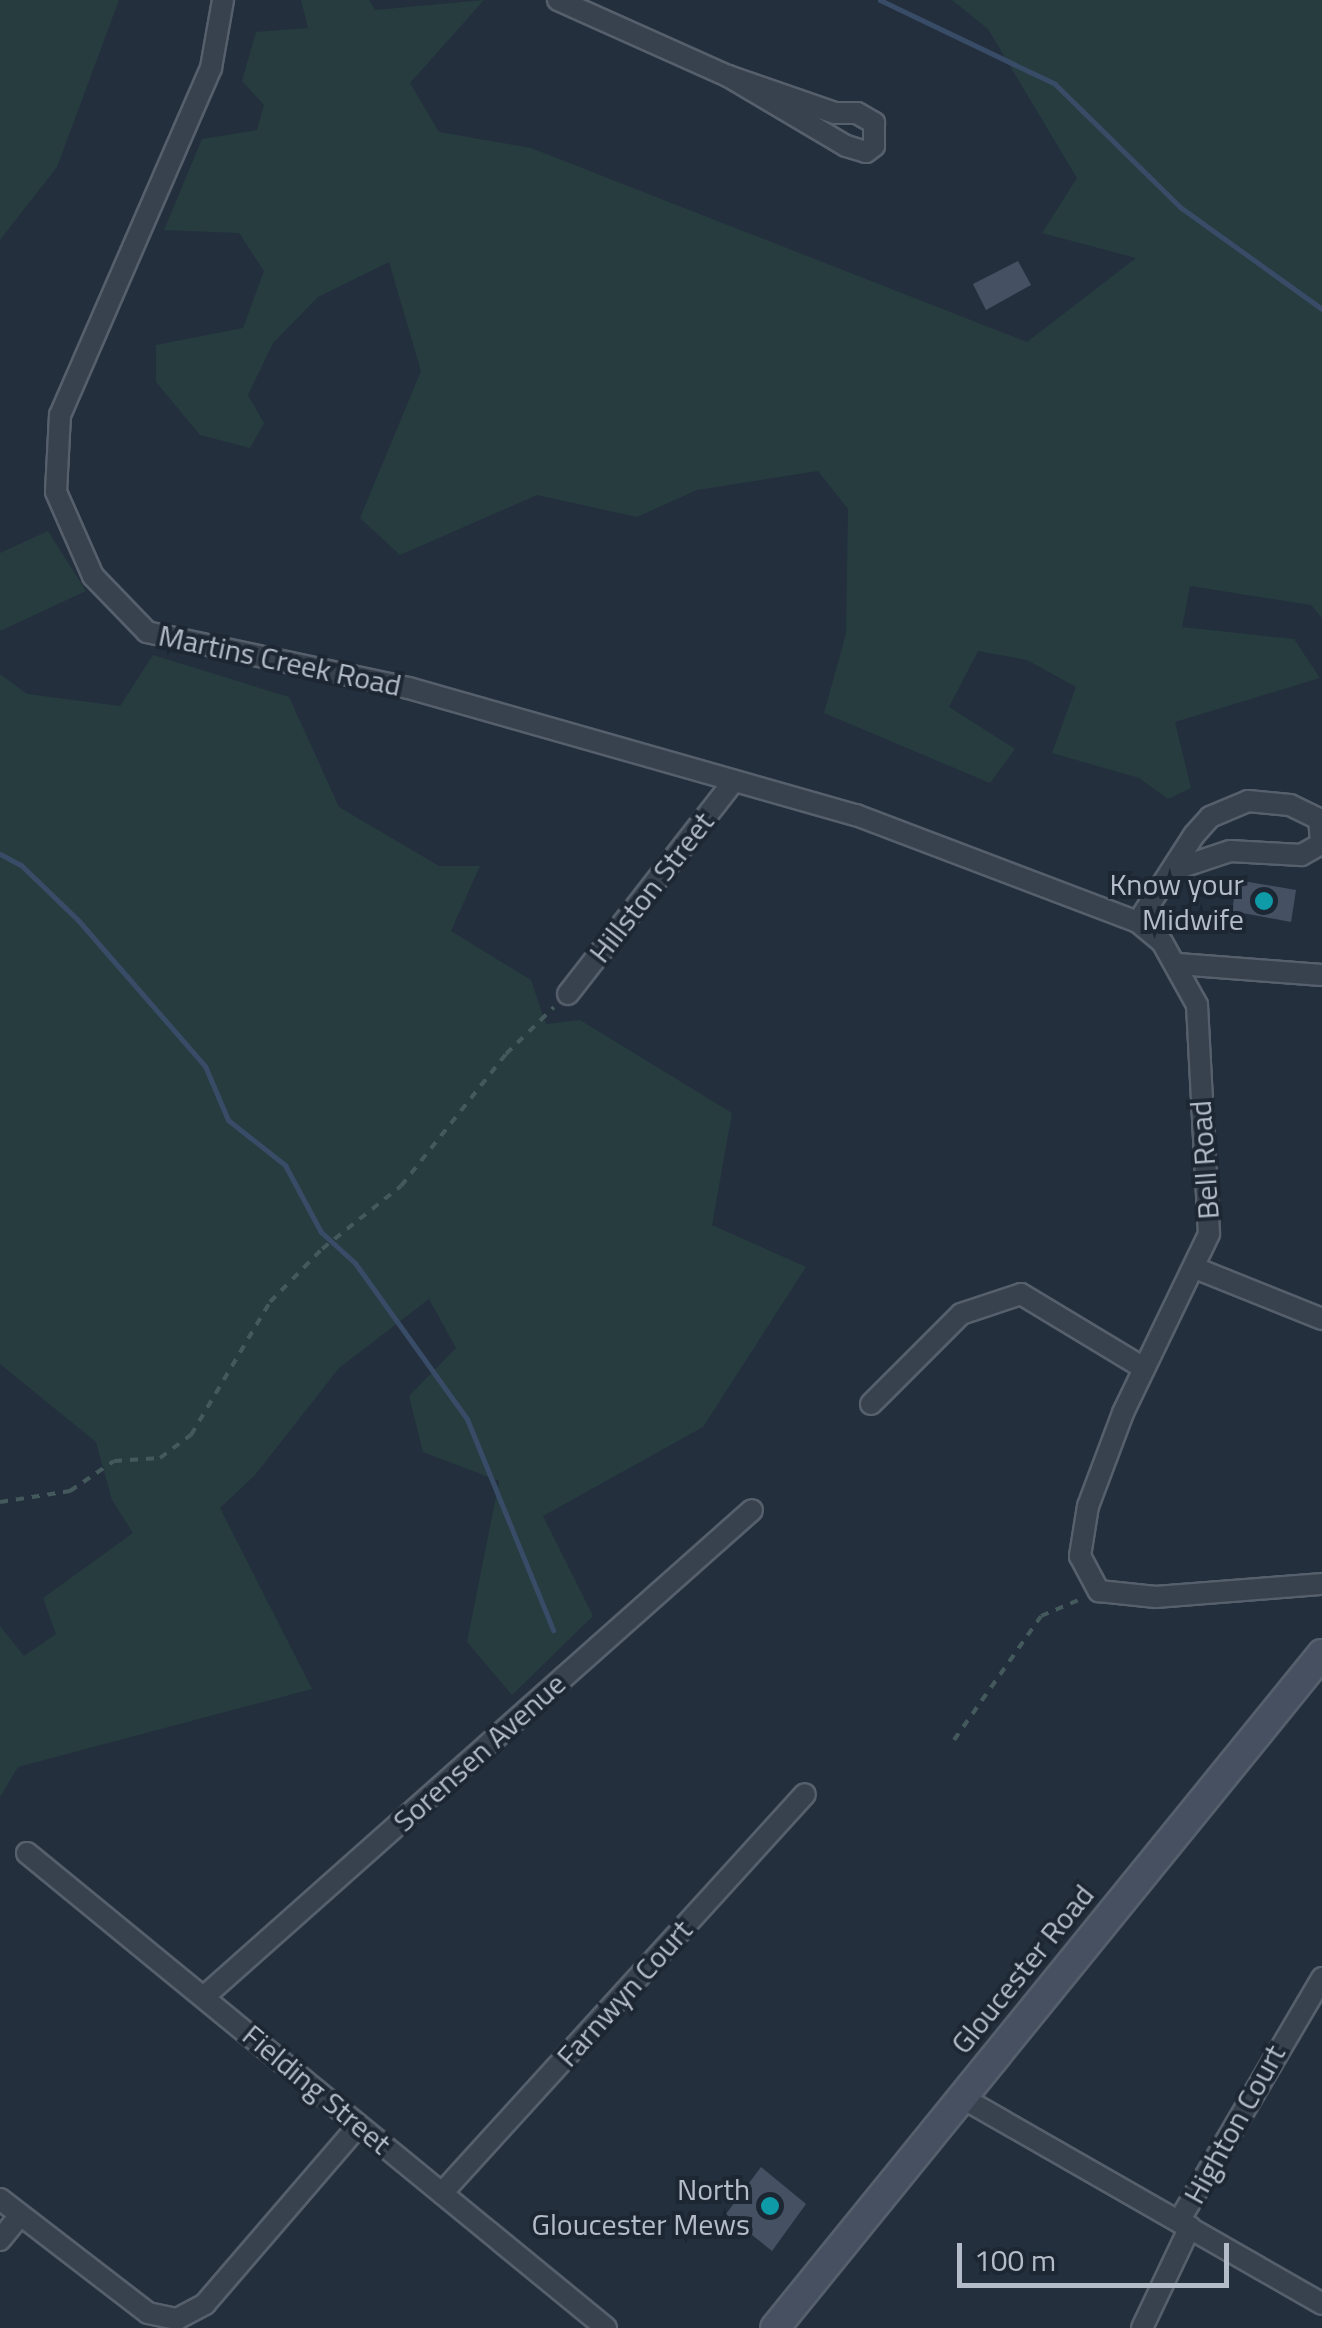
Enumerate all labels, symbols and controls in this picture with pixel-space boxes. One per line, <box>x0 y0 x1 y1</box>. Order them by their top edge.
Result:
street label: Martins Creek Road <box>156 617 404 703</box>
street label: Hillston Street <box>581 805 721 969</box>
place label: Know your Midwife <box>1109 866 1244 936</box>
marker: Know your Midwife <box>1253 890 1275 912</box>
street label: Bell Road <box>1182 1099 1226 1221</box>
street label: Sorensen Avenue <box>386 1665 572 1839</box>
street label: Gloucester Road <box>943 1877 1101 2061</box>
street label: Farnwyn Court <box>549 1912 699 2074</box>
street label: Fielding Street <box>236 2017 398 2161</box>
street label: Highton Court <box>1176 2038 1292 2210</box>
place label: North Gloucester Mews <box>531 2171 750 2242</box>
marker: North Gloucester Mews <box>759 2195 781 2217</box>
scale bar <box>962 2223 1234 2285</box>
text: 100 m <box>974 2237 1056 2283</box>

